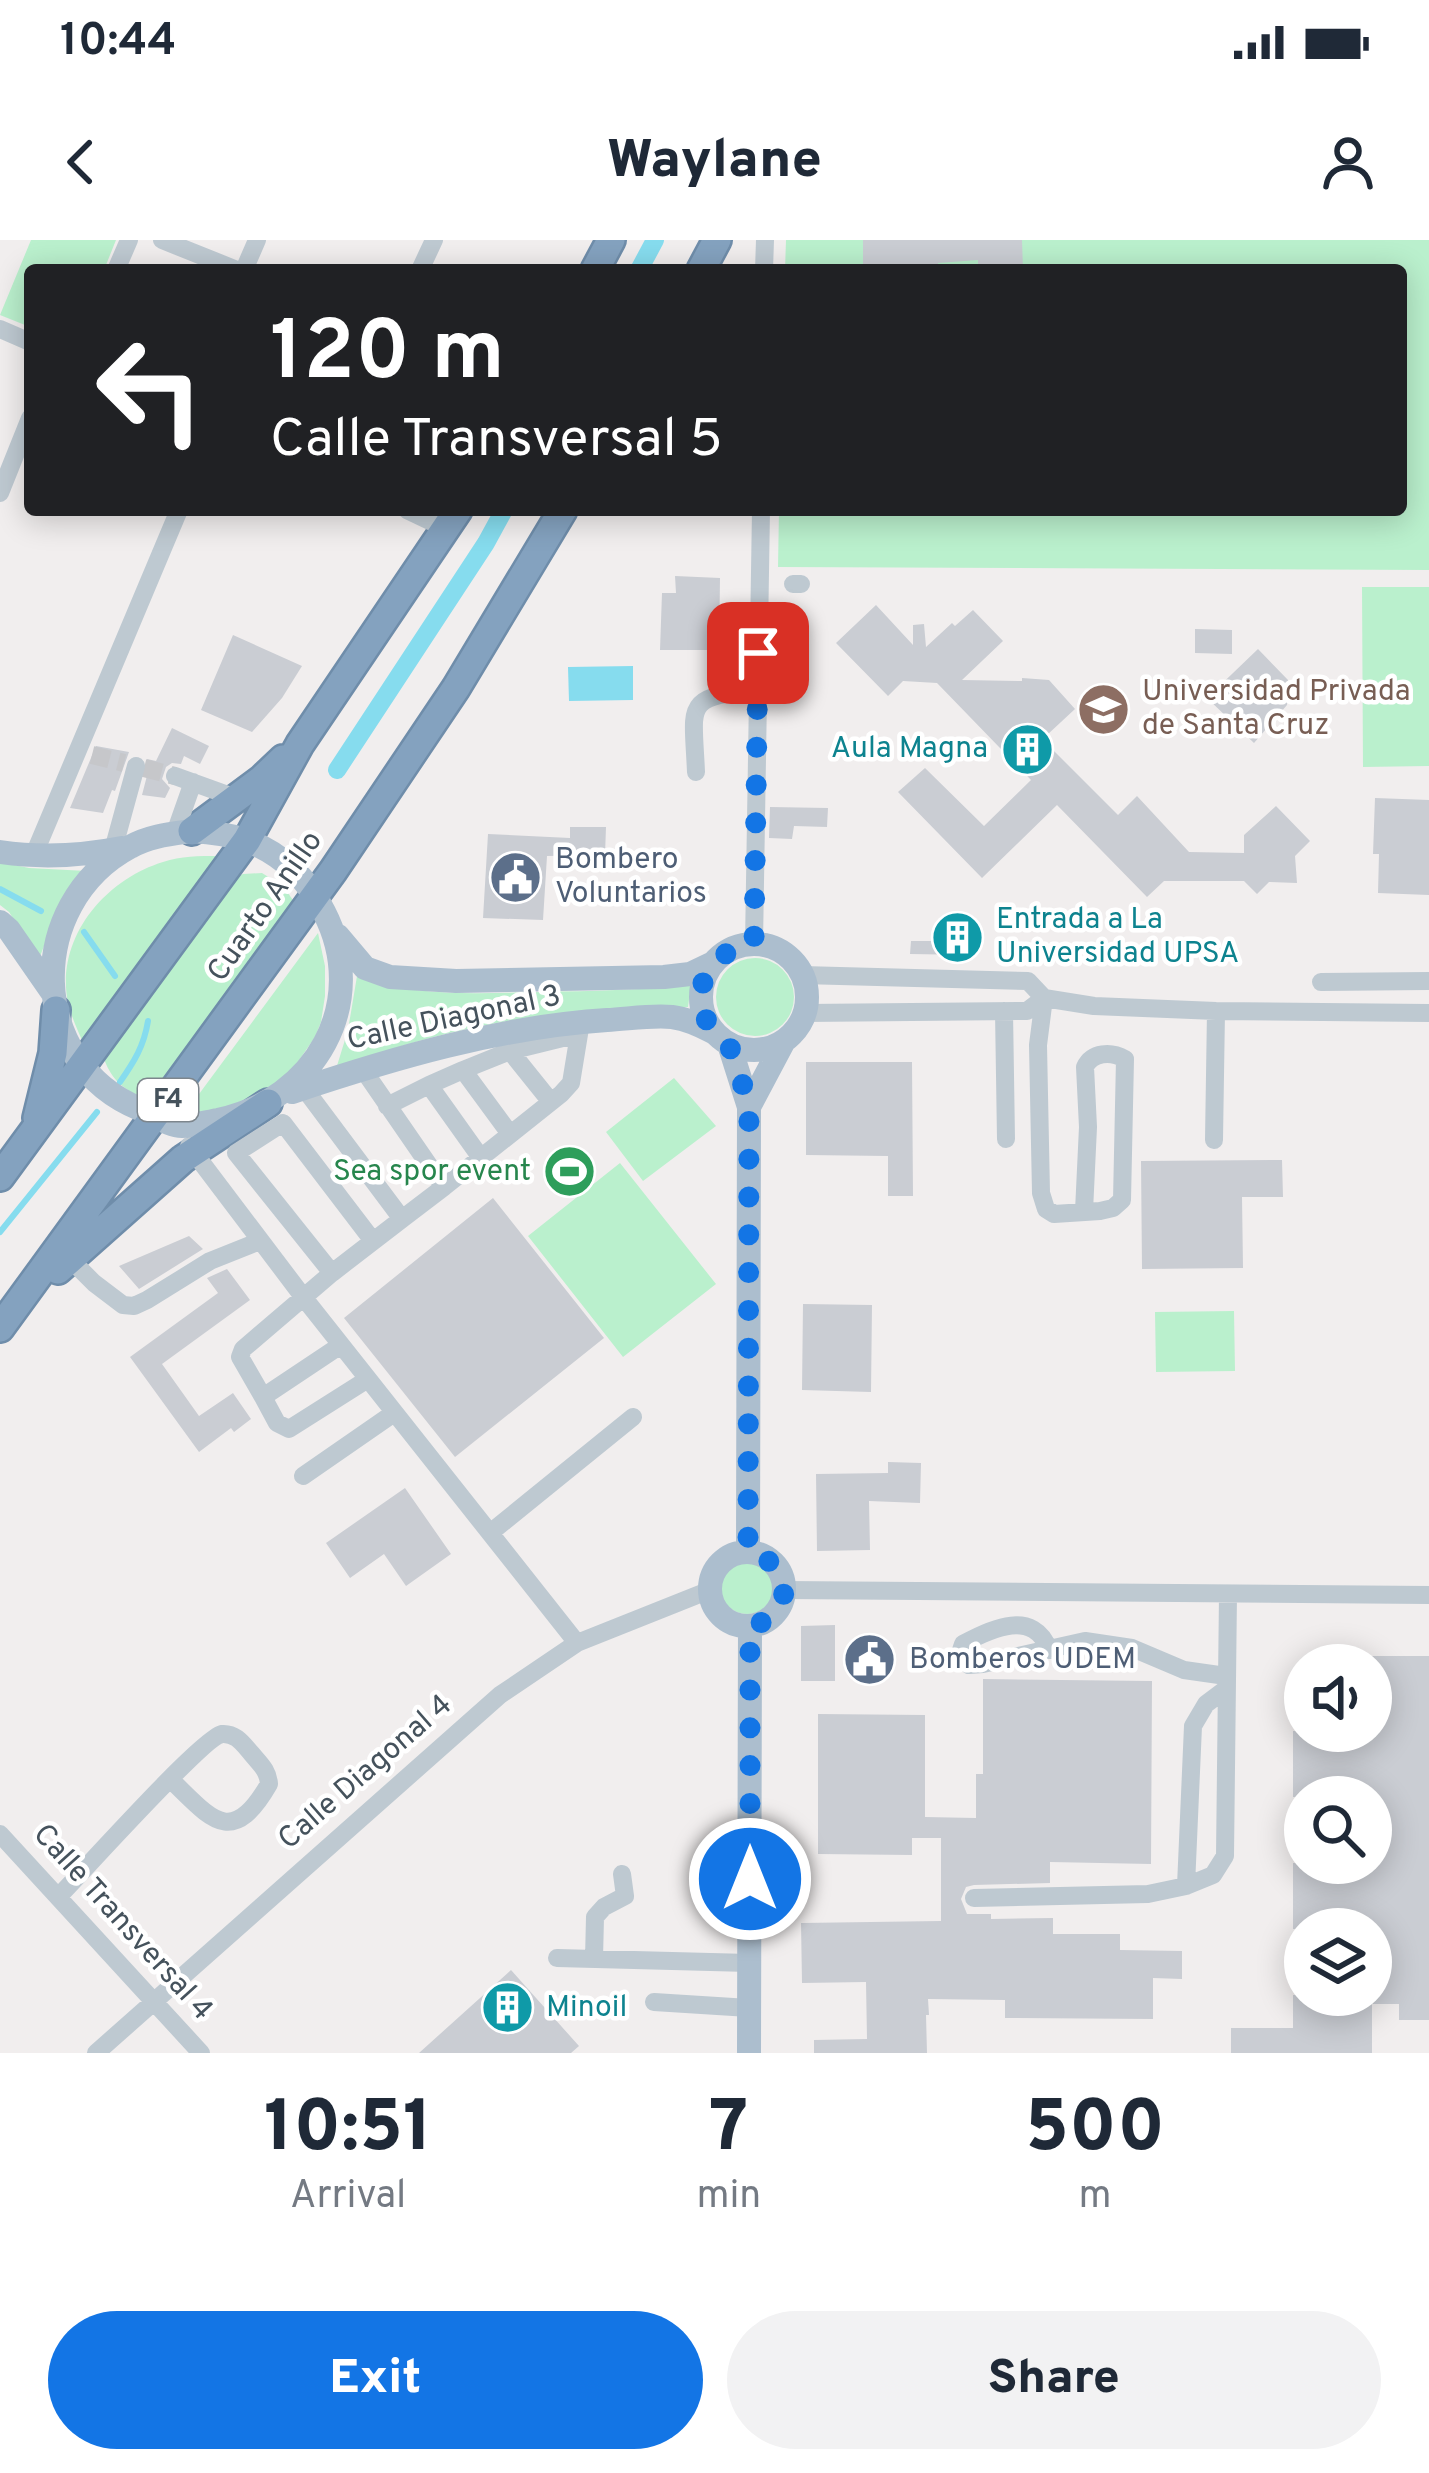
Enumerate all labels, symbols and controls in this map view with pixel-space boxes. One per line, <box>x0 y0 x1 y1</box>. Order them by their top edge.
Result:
text: 10:44 <box>60 14 176 71</box>
text: Waylane <box>607 128 822 197</box>
icon: back <box>48 129 114 195</box>
icon: person <box>1315 129 1381 195</box>
text: 120 m <box>270 303 505 409</box>
icon: left <box>72 312 228 468</box>
text: Calle Transversal 5 <box>270 407 723 476</box>
pin <box>707 602 809 704</box>
icon: arrive <box>725 620 791 686</box>
place label: Universidad Privada de Santa Cruz <box>1142 674 1411 745</box>
school or university icon: Universidad Privada de Santa Cruz <box>1075 681 1131 737</box>
building icon: Aula Magna <box>999 721 1055 777</box>
place label: Aula Magna <box>831 731 988 768</box>
street label: Cuarto Anillo <box>200 824 332 990</box>
place label: Bombero Voluntarios <box>555 842 707 913</box>
public building icon: Bombero Voluntarios <box>488 849 544 905</box>
place label: Entrada a La Universidad UPSA <box>996 902 1239 973</box>
building icon: Entrada a La Universidad UPSA <box>929 909 985 965</box>
street label: Calle Diagonal 3 <box>344 978 564 1060</box>
road number: F4 <box>138 1079 198 1121</box>
sports icon: Sea spor event <box>542 1144 598 1200</box>
place label: Sea spor event <box>333 1154 531 1191</box>
public building icon: Bomberos UDEM <box>842 1632 898 1688</box>
place label: Bomberos UDEM <box>909 1642 1136 1679</box>
map controls <box>1284 1644 1392 2016</box>
button: sound <box>1284 1644 1392 1752</box>
street label: Calle Diagonal 4 <box>272 1687 460 1859</box>
button: search <box>1284 1776 1392 1884</box>
position arrow <box>687 1816 813 1942</box>
street label: Calle Transversal 4 <box>24 1817 220 2029</box>
button: layers <box>1284 1908 1392 2016</box>
building icon: Minoil <box>479 1980 535 2036</box>
place label: Minoil <box>546 1990 627 2027</box>
text: 10:51 <box>264 2085 432 2177</box>
text: 7 <box>709 2085 748 2177</box>
text: 500 <box>1025 2085 1165 2177</box>
text: Arrival <box>290 2173 406 2222</box>
text: min <box>696 2173 761 2222</box>
text: m <box>1079 2173 1112 2222</box>
button: Exit <box>48 2311 703 2449</box>
button: Share <box>727 2311 1381 2449</box>

